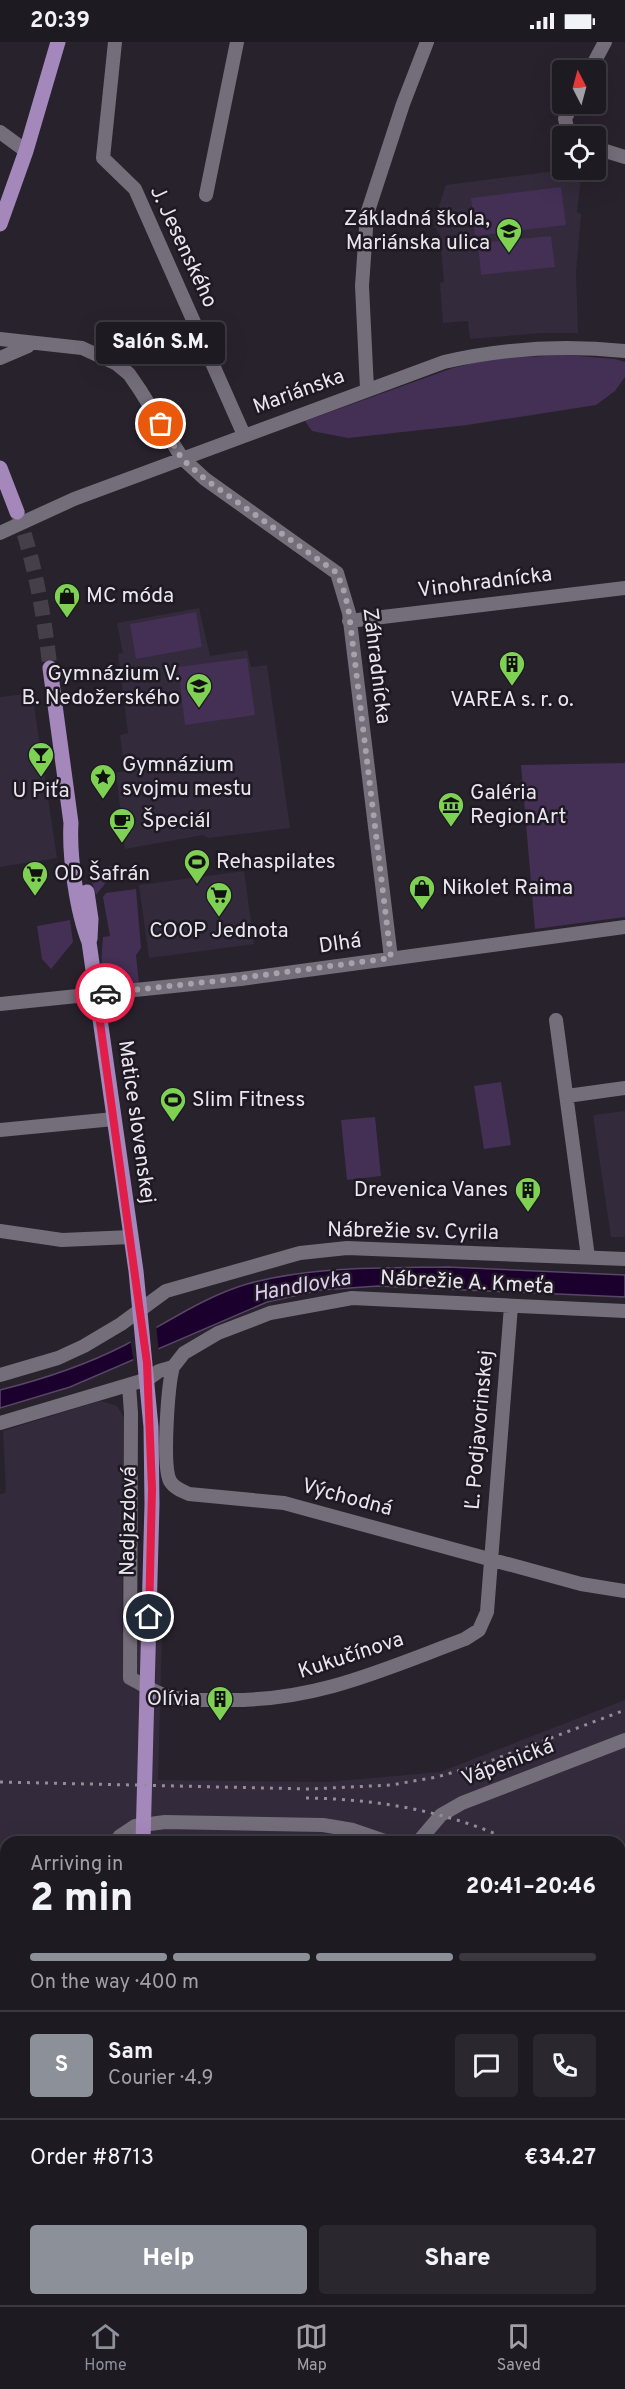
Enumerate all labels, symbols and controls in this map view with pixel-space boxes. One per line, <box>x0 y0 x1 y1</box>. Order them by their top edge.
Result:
text: 20:39 <box>30 8 90 35</box>
north arrow <box>552 60 606 114</box>
map controls <box>552 60 606 180</box>
button: locate <box>552 126 606 180</box>
street label: J. Jesenského <box>143 182 223 312</box>
place label: Základná škola, Mariánska ulica <box>344 206 490 257</box>
school or university icon: Základná škola, Mariánska ulica <box>494 216 524 254</box>
callout: Salón S.M. <box>96 322 225 364</box>
text: Salón S.M. <box>112 330 209 356</box>
street label: Mariánska <box>250 363 348 421</box>
pin <box>135 398 186 449</box>
icon: bag <box>144 407 177 440</box>
street label: Vinohradnícka <box>416 561 554 605</box>
shop icon: MC móda <box>52 581 82 619</box>
place label: MC móda <box>86 583 174 610</box>
street label: Záhradnícka <box>355 606 397 726</box>
building icon: VAREA s. r. o. <box>497 649 527 687</box>
place label: Gymnázium V. B. Nedožerského <box>21 661 180 712</box>
school or university icon: Gymnázium V. B. Nedožerského <box>184 671 214 709</box>
place label: VAREA s. r. o. <box>450 687 574 714</box>
bar icon: U Piťa <box>26 740 56 778</box>
place label: Gymnázium svojmu mestu <box>122 752 252 803</box>
place icon: Gymnázium svojmu mestu <box>88 762 118 800</box>
place label: U Piťa <box>12 778 70 805</box>
place label: Galéria RegionArt <box>470 780 566 831</box>
museum icon: Galéria RegionArt <box>436 790 466 828</box>
cafe icon: Špeciál <box>107 806 137 844</box>
place label: Špeciál <box>142 807 211 835</box>
sports icon: Rehaspilates <box>182 847 212 885</box>
place label: Rehaspilates <box>216 849 336 876</box>
supermarket icon: OD Šafrán <box>20 859 50 897</box>
place label: OD Šafrán <box>54 860 150 888</box>
shop icon: Nikolet Raima <box>407 873 437 911</box>
place label: Nikolet Raima <box>442 875 573 902</box>
supermarket icon: COOP Jednota <box>204 880 234 918</box>
place label: COOP Jednota <box>149 918 289 945</box>
street label: Dlhá <box>317 928 363 960</box>
courier <box>75 963 135 1023</box>
icon: car <box>89 977 122 1010</box>
street label: Matice slovenskej <box>111 1039 161 1205</box>
sports icon: Slim Fitness <box>158 1085 188 1123</box>
place label: Slim Fitness <box>192 1087 305 1114</box>
building icon: Drevenica Vanes <box>513 1175 543 1213</box>
place label: Drevenica Vanes <box>354 1177 508 1204</box>
street label: Nábrežie sv. Cyrila <box>327 1217 499 1247</box>
water label: Handlovka <box>251 1265 354 1309</box>
street label: Nábrežie A. Kmeťa <box>379 1265 555 1301</box>
street label: Ľ. Podjavorinskej <box>460 1349 500 1511</box>
street label: Nadjazdová <box>115 1466 143 1576</box>
street label: Východná <box>299 1473 395 1523</box>
pin <box>123 1591 174 1642</box>
icon: home <box>132 1600 165 1633</box>
street label: Kukučínova <box>295 1626 407 1686</box>
building icon: Olívia <box>205 1684 235 1722</box>
place label: Olívia <box>147 1686 200 1713</box>
street label: Vápenická <box>458 1733 558 1793</box>
text: Arriving in <box>30 1852 123 1878</box>
text: 20:41–20:46 <box>466 1874 596 1901</box>
text: 2 min <box>30 1876 133 1925</box>
text: On the way · 400 m <box>30 1970 199 1996</box>
button: chat <box>455 2034 518 2097</box>
button: phone <box>533 2034 596 2097</box>
text: Sam <box>108 2039 153 2066</box>
text: S <box>55 2052 68 2079</box>
text: Courier · 4.9 <box>108 2066 213 2092</box>
text: Order #8713 <box>30 2145 154 2172</box>
text: €34.27 <box>524 2145 596 2172</box>
button: Help <box>30 2225 307 2294</box>
button: Share <box>319 2225 596 2294</box>
tab: Home <box>84 2320 127 2376</box>
tab: Map <box>295 2320 328 2376</box>
tab: Saved <box>497 2320 541 2376</box>

